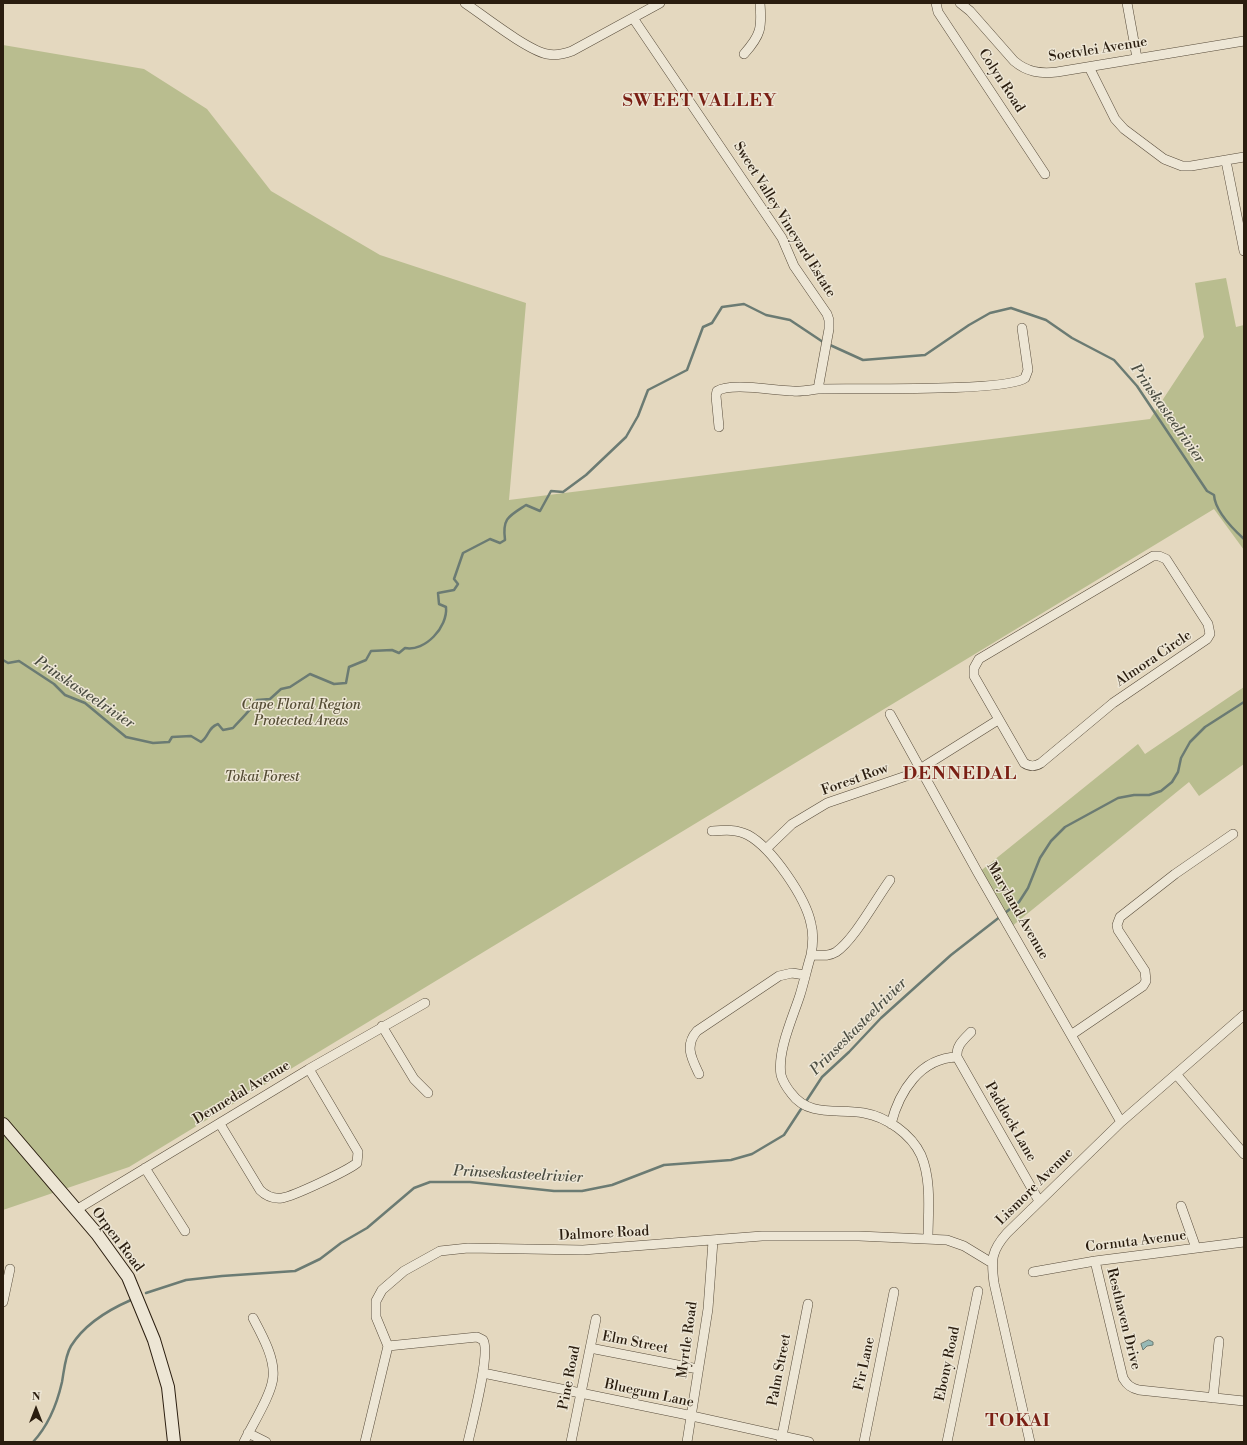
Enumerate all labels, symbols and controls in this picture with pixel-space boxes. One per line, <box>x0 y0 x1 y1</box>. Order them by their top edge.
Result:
street label: Soetvlei Avenue <box>1047 34 1149 66</box>
street label: Colyn Road <box>974 46 1028 116</box>
district label: SWEET VALLEY <box>623 91 777 113</box>
street label: Sweet Valley Vineyard Estate <box>729 139 839 301</box>
water label: Prinskasteelrivier <box>1126 361 1208 467</box>
street label: Almora Circle <box>1113 627 1195 691</box>
water label: Prinskasteelrivier <box>30 653 138 733</box>
park label: Cape Floral Region Protected Areas <box>241 698 361 730</box>
street label: Forest Row <box>819 760 891 800</box>
district label: DENNEDAL <box>903 764 1017 786</box>
park label: Tokai Forest <box>224 770 300 786</box>
street label: Maryland Avenue <box>982 859 1052 963</box>
water label: Prinseskasteelrivier <box>807 975 911 1079</box>
street label: Dennedal Avenue <box>191 1057 293 1129</box>
street label: Paddock Lane <box>981 1079 1039 1165</box>
street label: Lismore Avenue <box>993 1145 1077 1229</box>
water label: Prinseskasteelrivier <box>453 1163 583 1187</box>
street label: Orpen Road <box>87 1204 147 1276</box>
street label: Dalmore Road <box>558 1223 650 1245</box>
street label: Cornuta Avenue <box>1085 1227 1187 1257</box>
street label: Resthaven Drive <box>1102 1267 1144 1371</box>
street label: Myrtle Road <box>674 1301 702 1379</box>
street label: Ebony Road <box>932 1325 964 1403</box>
street label: Elm Street <box>601 1328 669 1358</box>
street label: Palm Street <box>765 1332 795 1408</box>
street label: Fir Lane <box>851 1336 879 1392</box>
street label: Pine Road <box>556 1345 584 1411</box>
street label: Bluegum Lane <box>603 1376 695 1412</box>
north arrow <box>16 1389 56 1429</box>
text: N <box>32 1390 40 1404</box>
district label: TOKAI <box>985 1411 1051 1433</box>

